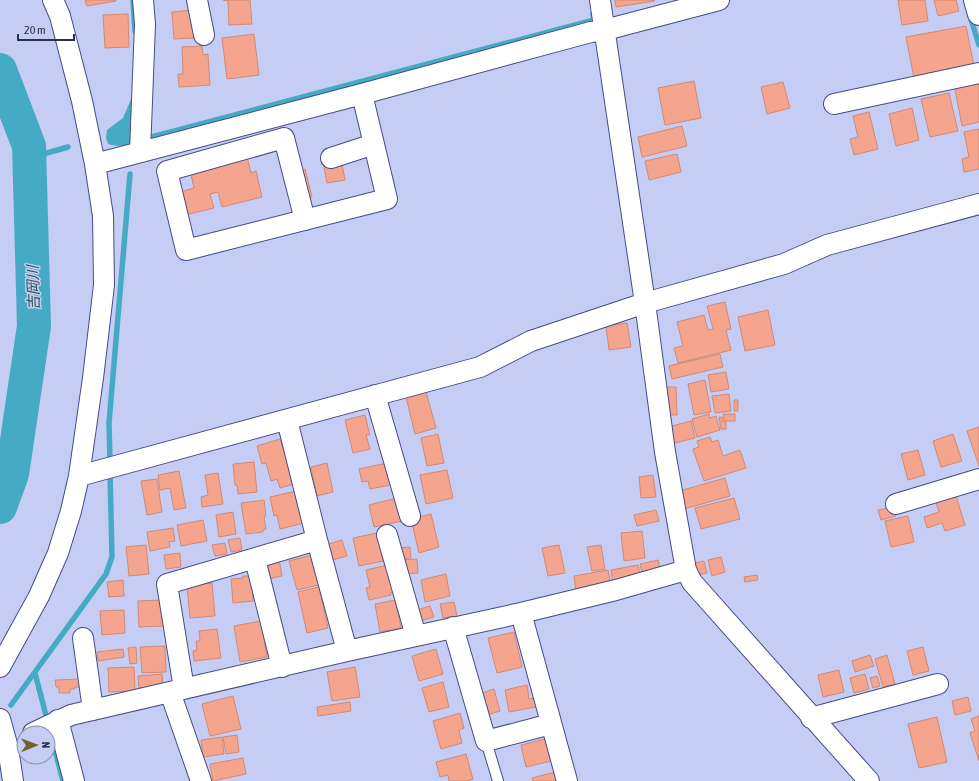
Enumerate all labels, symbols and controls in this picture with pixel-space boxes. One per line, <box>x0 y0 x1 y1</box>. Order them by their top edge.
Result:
scale bar <box>18 16 74 42</box>
text: 20 m <box>24 23 46 37</box>
water label: 吉岡川 <box>24 263 42 311</box>
north arrow <box>16 725 56 765</box>
text: N <box>40 741 52 748</box>

